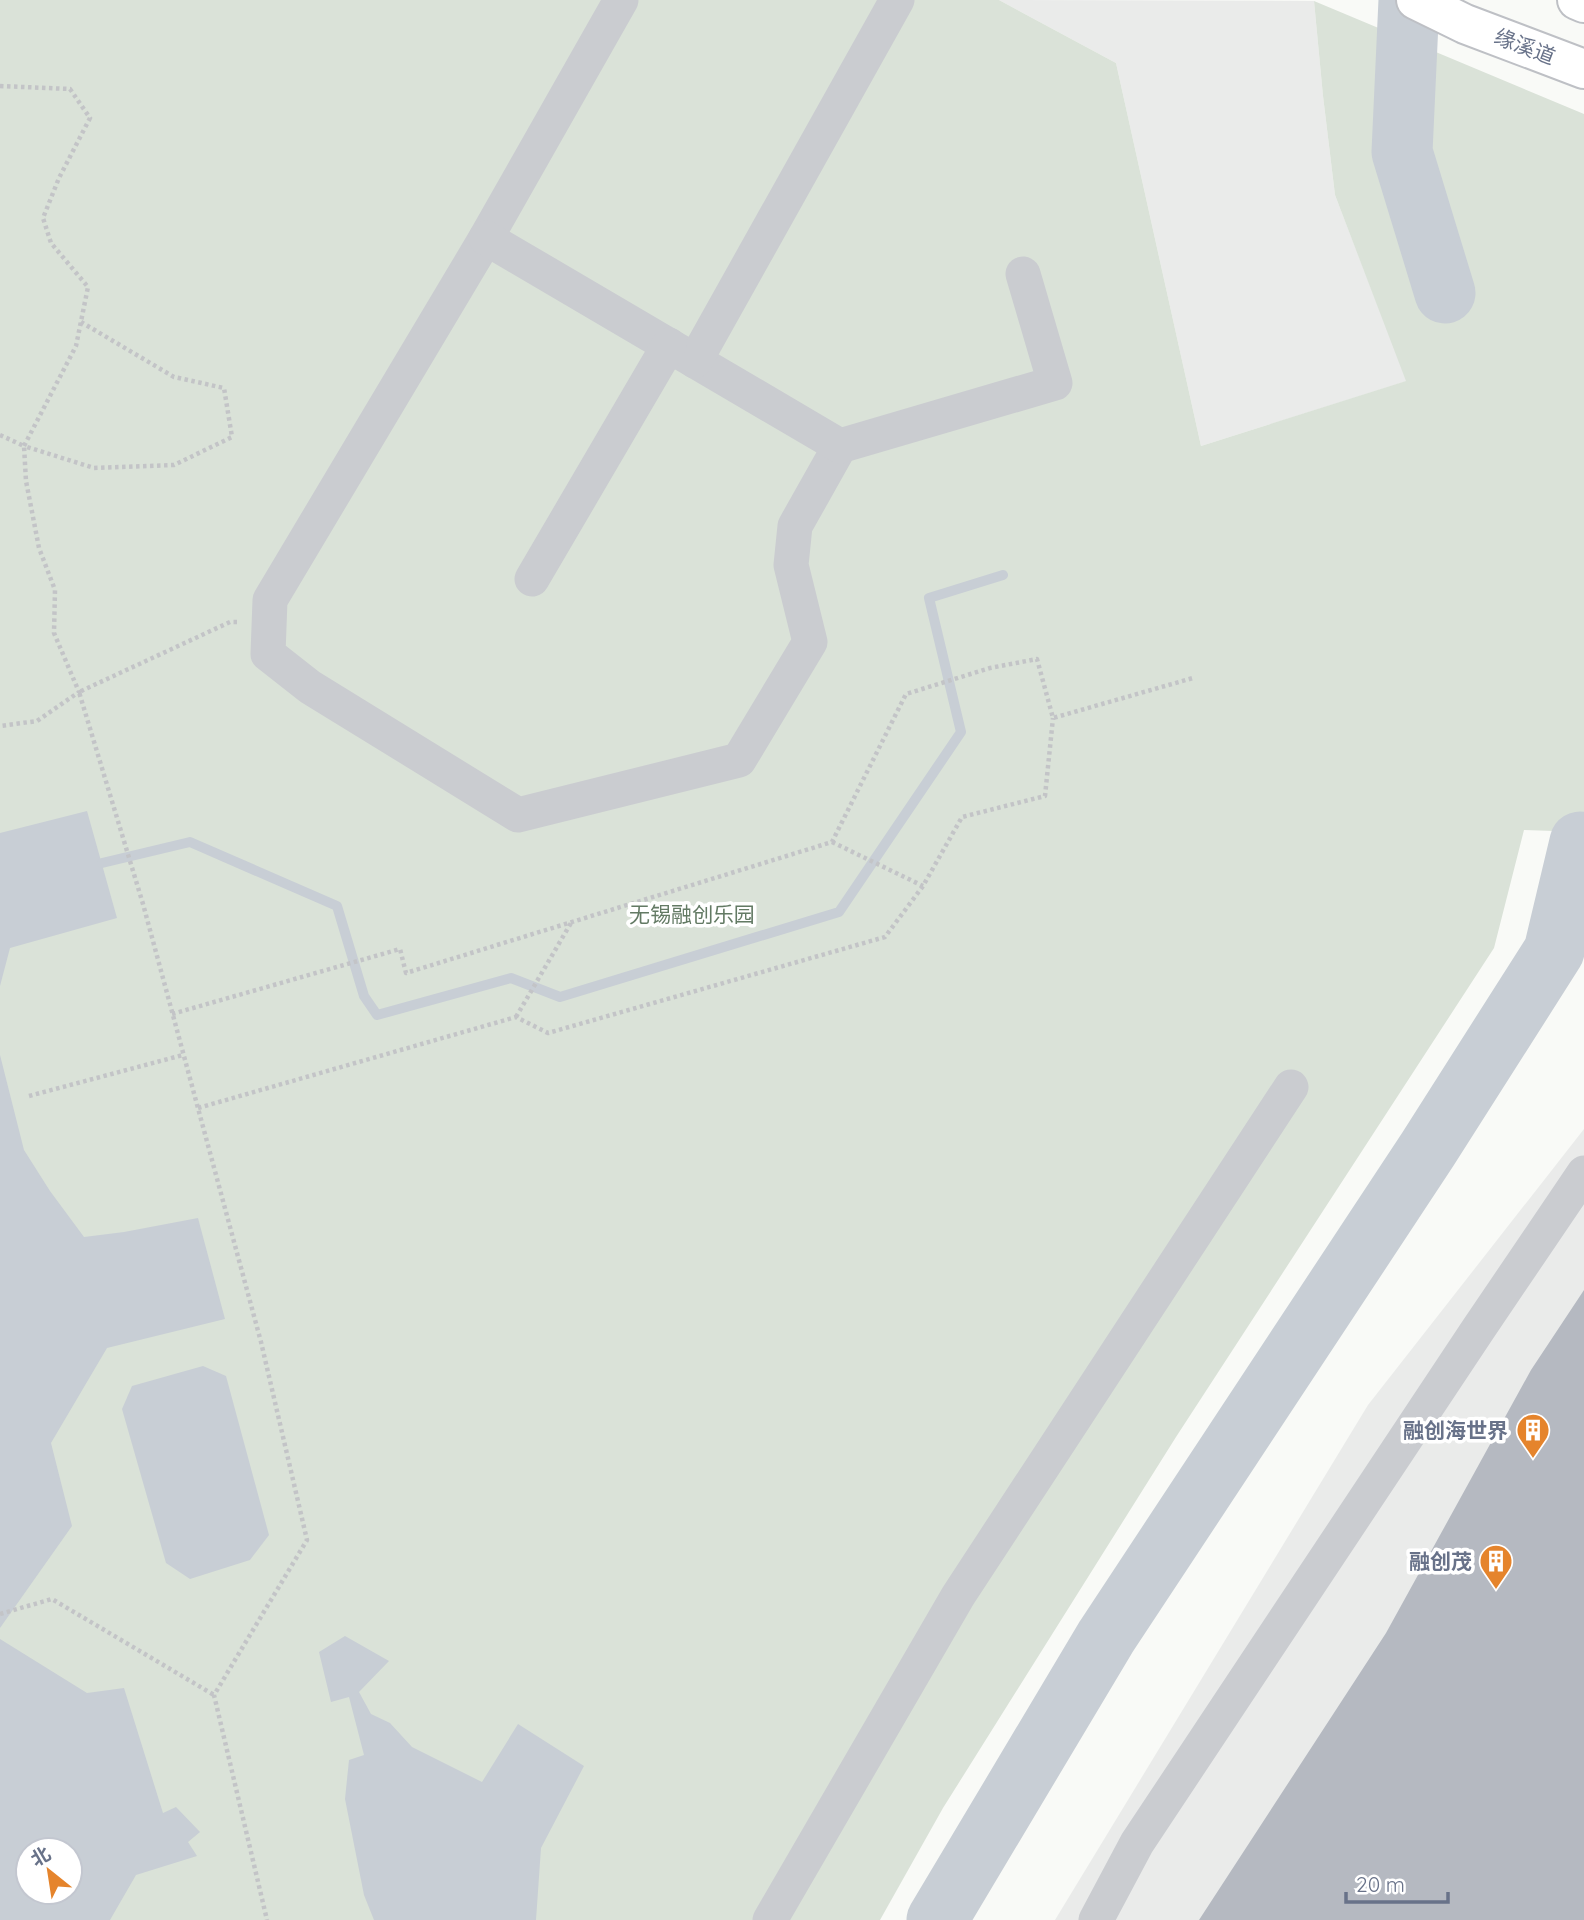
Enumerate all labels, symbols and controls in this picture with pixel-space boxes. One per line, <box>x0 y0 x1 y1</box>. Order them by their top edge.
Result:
street label: 缘溪道 <box>1491 23 1559 69</box>
park label: 无锡融创乐园 <box>629 901 755 927</box>
building icon: 融创海世界 <box>1514 1411 1552 1460</box>
place label: 融创海世界 <box>1403 1417 1508 1443</box>
building icon: 融创茂 <box>1477 1542 1515 1591</box>
place label: 融创茂 <box>1409 1548 1472 1574</box>
north arrow <box>14 1836 84 1906</box>
text: 北 <box>26 1841 55 1871</box>
scale bar <box>1346 1860 1448 1904</box>
text: 20 m <box>1356 1871 1405 1897</box>

